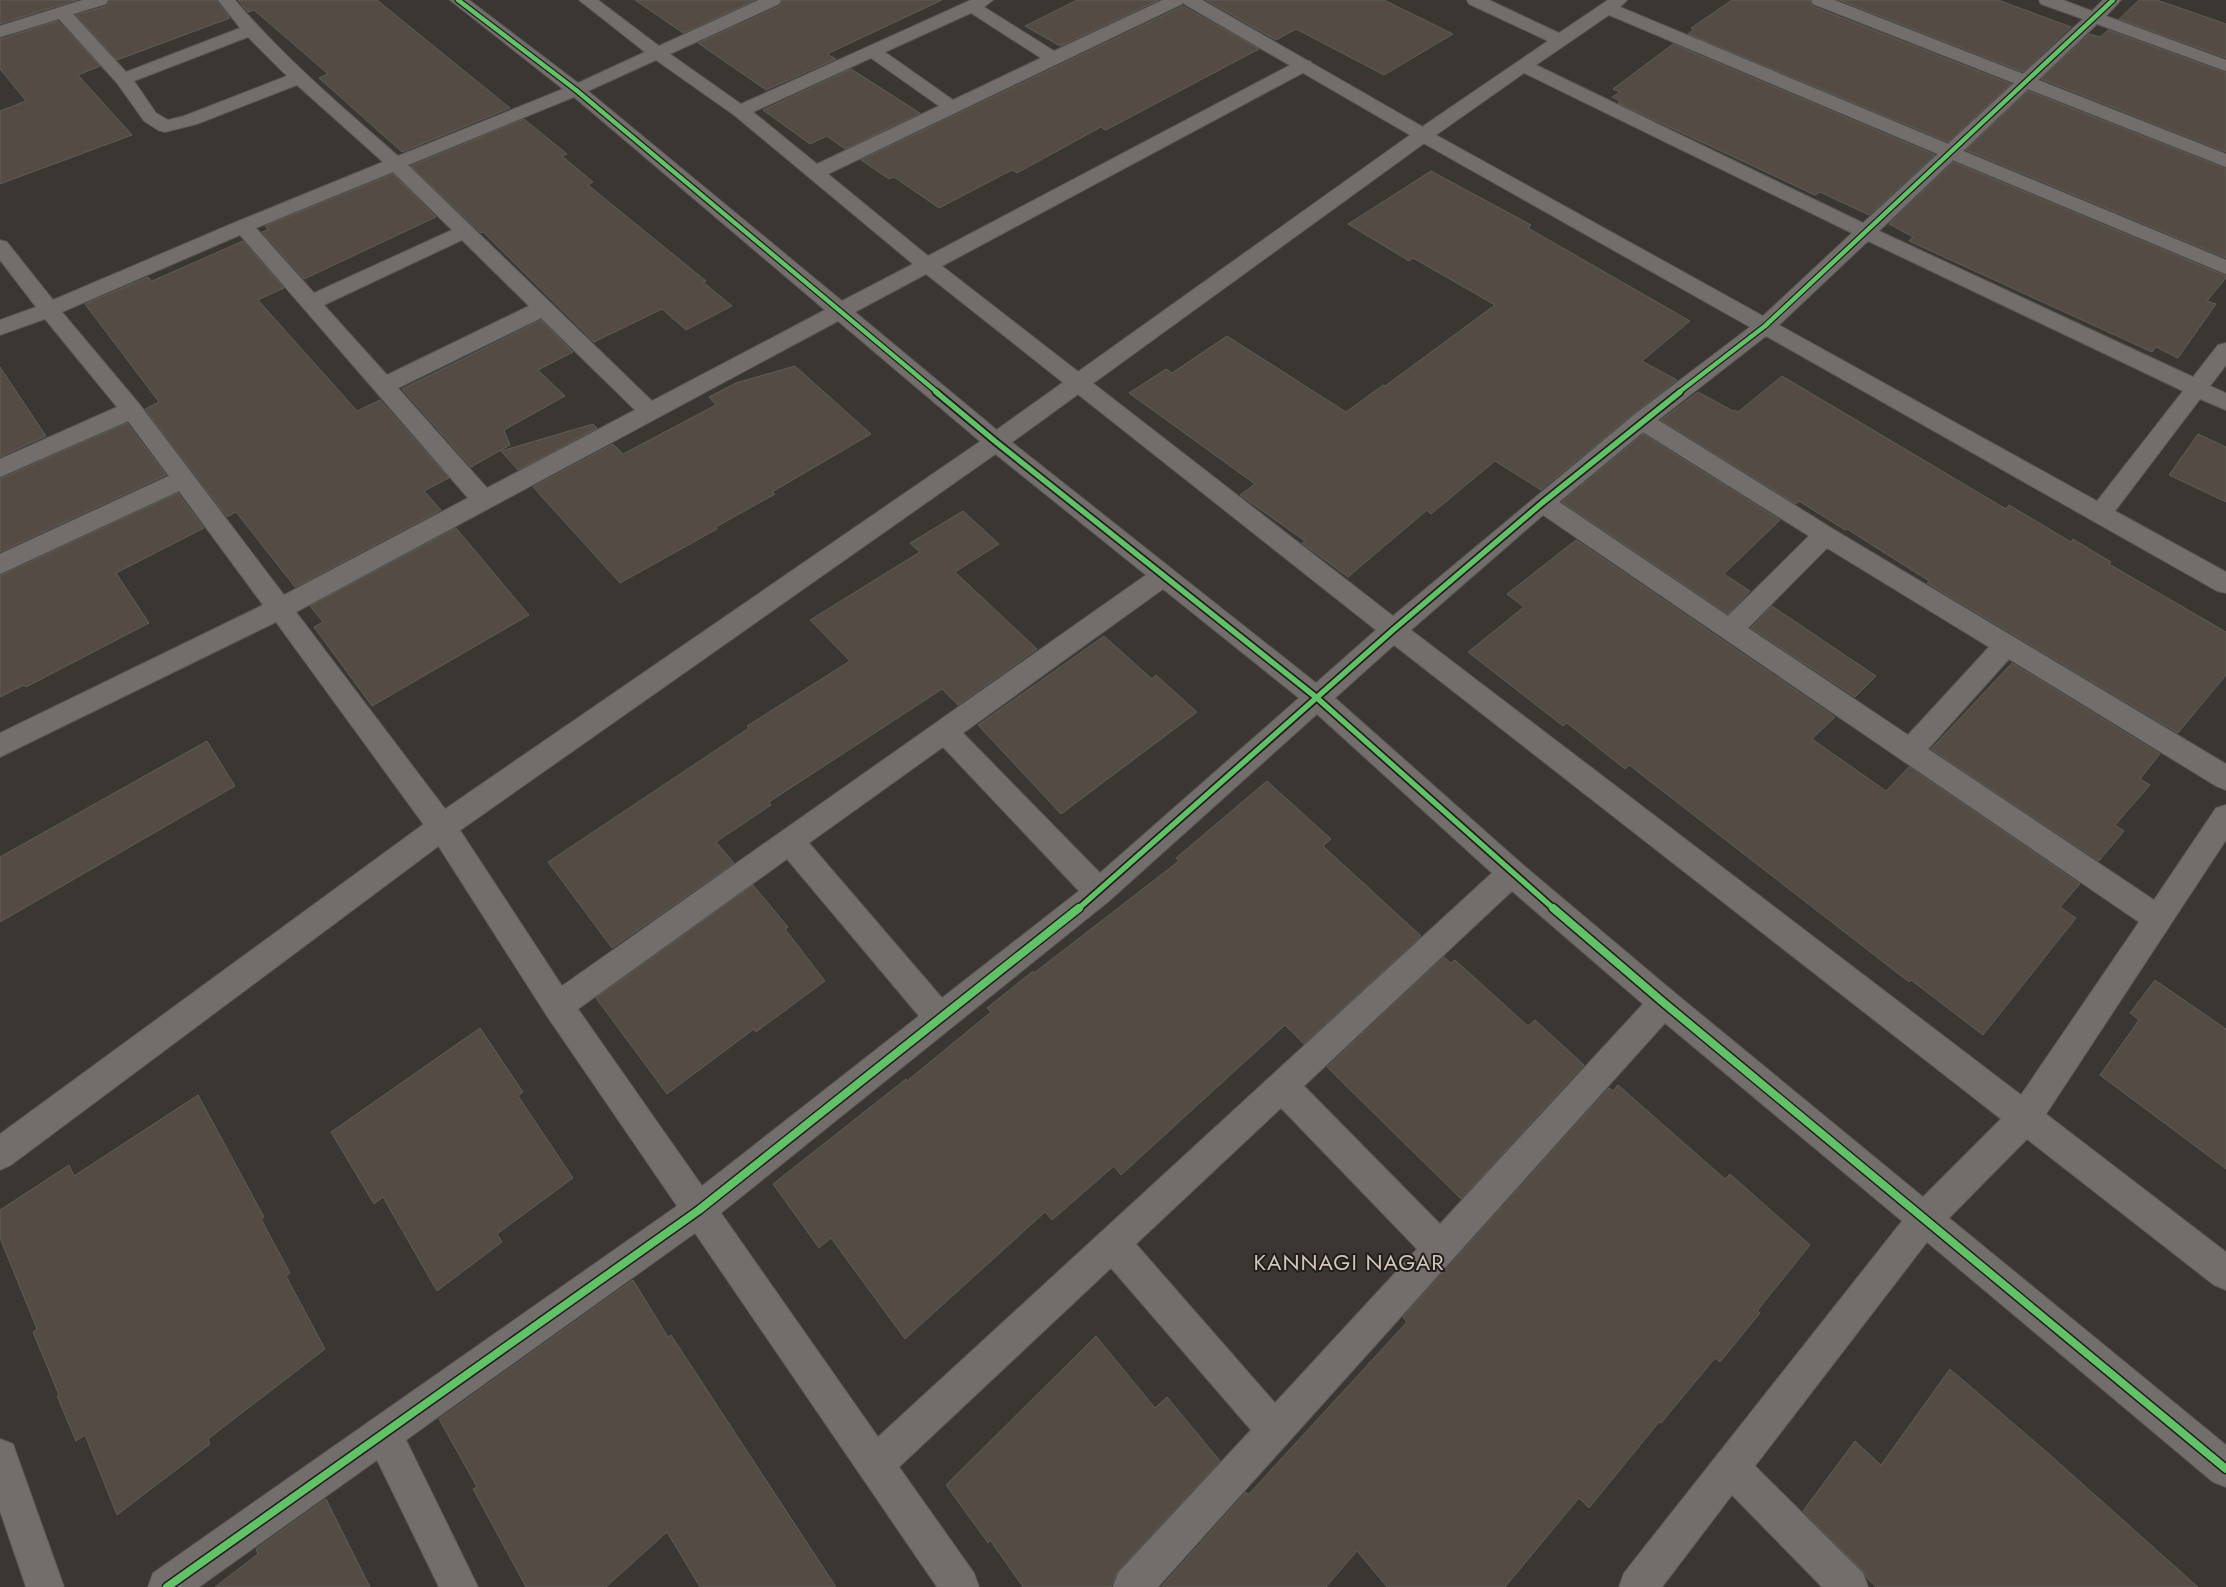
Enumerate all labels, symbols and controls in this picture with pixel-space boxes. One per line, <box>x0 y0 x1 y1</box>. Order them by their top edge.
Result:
district label: KANNAGI NAGAR <box>1253 1246 1445 1278</box>

